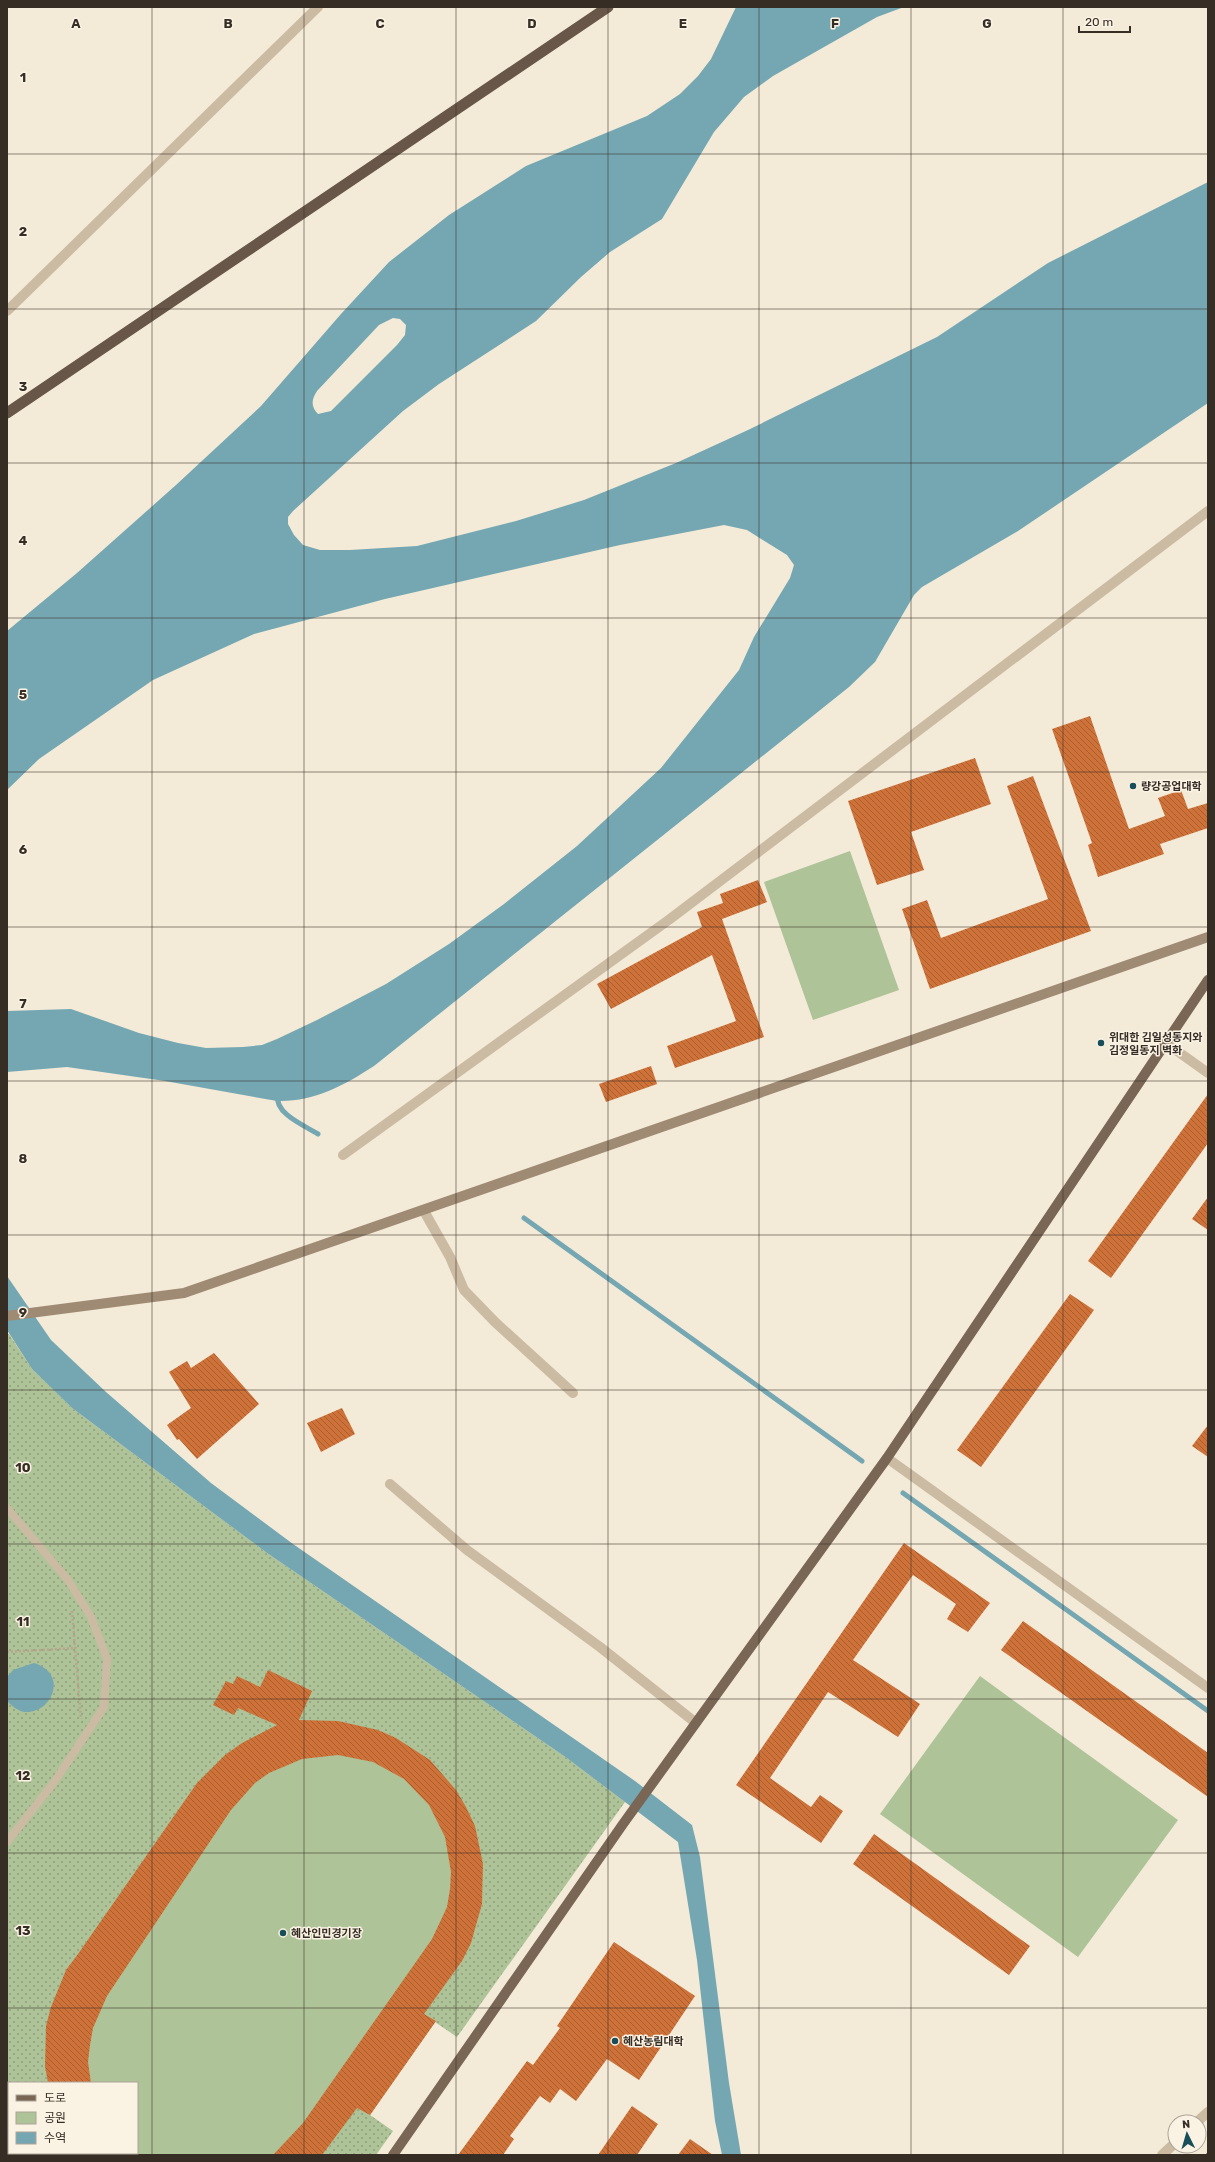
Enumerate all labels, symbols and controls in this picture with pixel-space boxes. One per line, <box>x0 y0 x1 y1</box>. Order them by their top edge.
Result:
scale bar <box>1079 8 1130 34</box>
text: 20 m <box>1085 15 1113 29</box>
text: A <box>71 16 81 31</box>
text: B <box>223 16 233 31</box>
text: C <box>375 16 385 31</box>
text: D <box>527 16 537 31</box>
text: E <box>679 16 687 31</box>
text: F <box>831 16 839 31</box>
text: G <box>982 16 992 31</box>
text: 1 <box>20 70 26 85</box>
text: 2 <box>19 224 27 239</box>
text: 3 <box>19 379 28 394</box>
text: 4 <box>19 533 28 548</box>
text: 5 <box>19 687 27 702</box>
place label: 량강공업대학 <box>1141 780 1202 793</box>
marker: 량강공업대학 <box>1128 781 1138 791</box>
text: 6 <box>19 842 28 857</box>
text: 7 <box>19 996 27 1011</box>
place label: 위대한 김일성동지와 김정일동지 벽화 <box>1109 1031 1202 1057</box>
marker: 위대한 김일성동지와 김정일동지 벽화 <box>1096 1038 1106 1048</box>
text: 8 <box>19 1151 28 1166</box>
text: 9 <box>19 1305 27 1320</box>
text: 10 <box>15 1460 31 1475</box>
text: 11 <box>17 1614 29 1629</box>
text: 12 <box>16 1768 30 1783</box>
text: 13 <box>15 1923 31 1938</box>
place label: 혜산인민경기장 <box>291 1927 362 1940</box>
marker: 혜산인민경기장 <box>278 1928 288 1938</box>
place label: 혜산농림대학 <box>623 2035 684 2048</box>
marker: 혜산농림대학 <box>610 2036 620 2046</box>
legend <box>8 2082 138 2154</box>
text: 도로 <box>44 2091 66 2105</box>
text: 공원 <box>44 2111 66 2125</box>
north arrow <box>1167 2114 1207 2154</box>
text: N <box>1182 2118 1191 2131</box>
text: 수역 <box>44 2131 66 2145</box>

